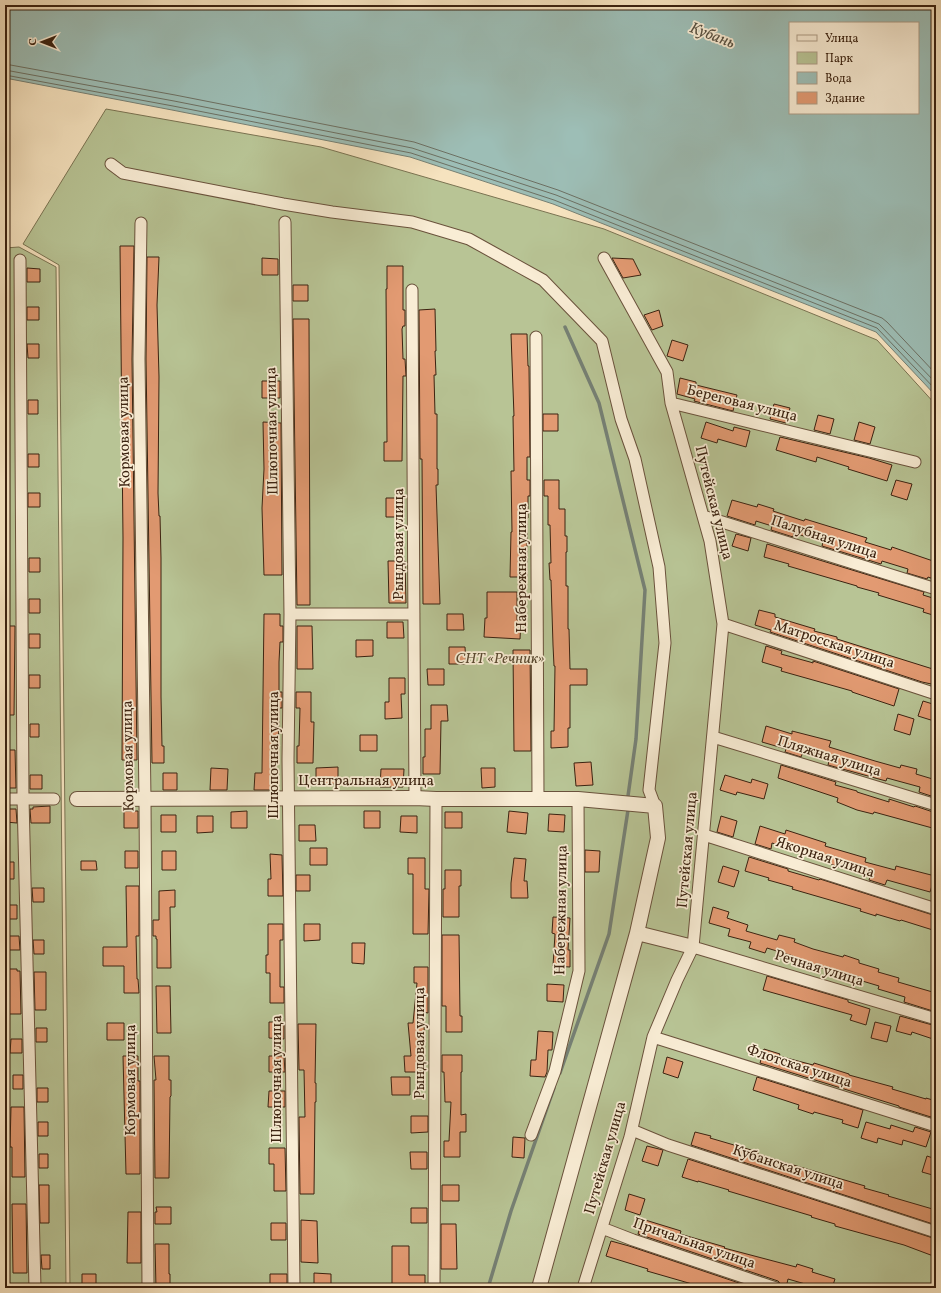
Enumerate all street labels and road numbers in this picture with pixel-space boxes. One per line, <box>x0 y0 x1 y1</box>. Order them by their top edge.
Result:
street label: Шлюпочная улица <box>261 367 285 495</box>
street label: Кормовая улица <box>114 376 136 488</box>
street label: Береговая улица <box>684 380 800 428</box>
street label: Путейская улица <box>689 444 737 562</box>
street label: Рындовая улица <box>389 488 410 600</box>
street label: Набережная улица <box>512 503 533 633</box>
street label: Палубная улица <box>768 511 880 565</box>
street label: Матросская улица <box>771 616 897 674</box>
street label: Шлюпочная улица <box>264 691 285 819</box>
street label: Кормовая улица <box>118 700 140 812</box>
street label: Пляжная улица <box>774 731 884 783</box>
street label: Центральная улица <box>298 771 434 792</box>
street label: Путейская улица <box>672 791 704 909</box>
street label: Якорная улица <box>773 832 877 884</box>
street label: Набережная улица <box>550 845 574 975</box>
street label: Речная улица <box>772 945 866 993</box>
street label: Рындовая улица <box>410 987 431 1099</box>
street label: Шлюпочная улица <box>267 1015 288 1143</box>
street label: Кормовая улица <box>121 1024 142 1136</box>
street label: Флотская улица <box>743 1040 855 1094</box>
street label: Путейская улица <box>580 1099 632 1217</box>
street label: Кубанская улица <box>730 1140 846 1196</box>
street label: Причальная улица <box>630 1213 758 1275</box>

